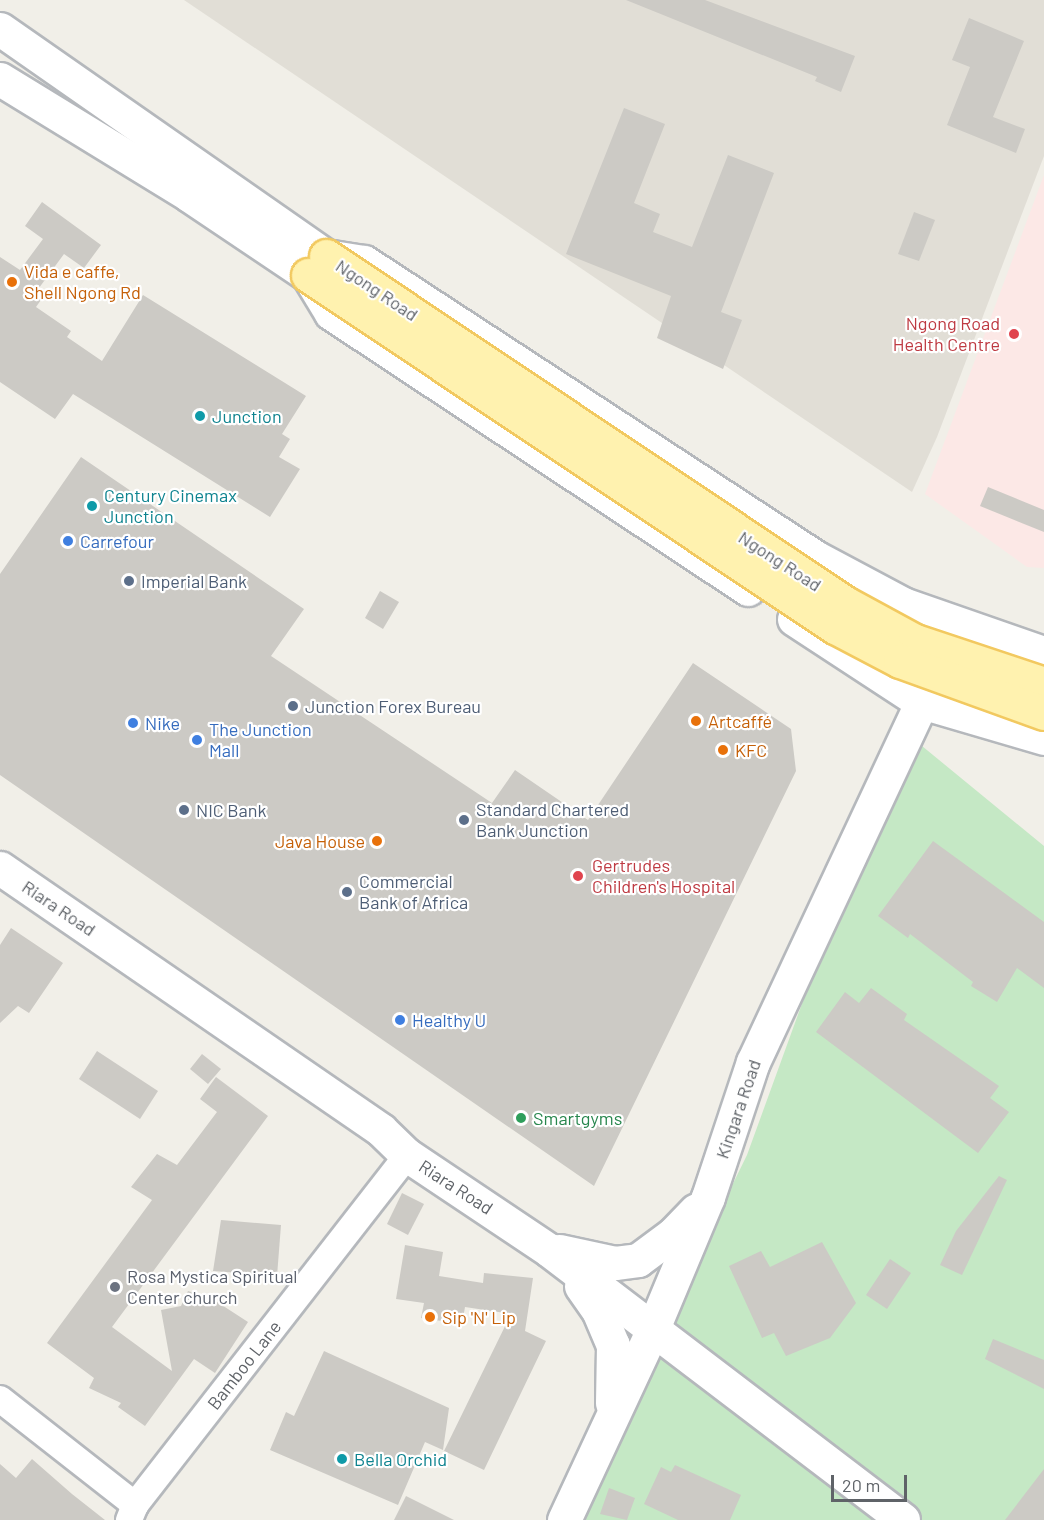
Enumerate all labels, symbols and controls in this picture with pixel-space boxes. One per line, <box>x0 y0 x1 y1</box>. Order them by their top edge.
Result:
street label: Ngong Road <box>332 255 422 325</box>
place label: Vida e caffe, Shell Ngong Rd <box>24 261 141 304</box>
marker: Vida e caffe, Shell Ngong Rd <box>5 275 19 289</box>
place label: Ngong Road Health Centre <box>893 313 1000 356</box>
marker: Ngong Road Health Centre <box>1005 325 1023 343</box>
place label: Junction <box>212 405 282 427</box>
marker: Junction <box>193 409 207 423</box>
place label: Century Cinemax Junction <box>104 485 237 528</box>
marker: Century Cinemax Junction <box>85 499 99 513</box>
street label: Ngong Road <box>735 526 825 596</box>
place label: Carrefour <box>80 530 154 552</box>
marker: Carrefour <box>61 534 75 548</box>
place label: Imperial Bank <box>141 570 247 592</box>
marker: Imperial Bank <box>122 574 136 588</box>
place label: Junction Forex Bureau <box>305 695 481 717</box>
marker: Junction Forex Bureau <box>286 699 300 713</box>
place label: Artcaffé <box>708 710 772 732</box>
place label: Nike <box>145 712 180 734</box>
marker: Artcaffé <box>689 714 703 728</box>
marker: Nike <box>126 716 140 730</box>
place label: The Junction Mall <box>209 719 312 762</box>
marker: The Junction Mall <box>190 733 204 747</box>
place label: KFC <box>735 739 767 761</box>
marker: KFC <box>716 743 730 757</box>
place label: NIC Bank <box>196 799 266 821</box>
place label: Standard Chartered Bank Junction <box>476 799 629 842</box>
marker: NIC Bank <box>177 803 191 817</box>
marker: Standard Chartered Bank Junction <box>457 813 471 827</box>
place label: Java House <box>275 830 365 852</box>
marker: Java House <box>370 834 384 848</box>
place label: Gertrudes Children's Hospital <box>592 855 735 898</box>
marker: Gertrudes Children's Hospital <box>569 867 587 885</box>
place label: Commercial Bank of Africa <box>359 871 468 914</box>
street label: Riara Road <box>18 876 100 940</box>
marker: Commercial Bank of Africa <box>340 885 354 899</box>
place label: Healthy U <box>412 1009 486 1031</box>
marker: Healthy U <box>393 1013 407 1027</box>
street label: Kingara Road <box>711 1057 765 1161</box>
place label: Smartgyms <box>533 1107 622 1129</box>
marker: Smartgyms <box>514 1111 528 1125</box>
street label: Riara Road <box>415 1155 497 1219</box>
place label: Rosa Mystica Spiritual Center church <box>127 1266 297 1308</box>
marker: Rosa Mystica Spiritual Center church <box>108 1280 122 1294</box>
place label: Sip 'N' Lip <box>442 1306 516 1328</box>
marker: Sip 'N' Lip <box>423 1310 437 1324</box>
street label: Bamboo Lane <box>203 1316 285 1414</box>
place label: Bella Orchid <box>354 1448 447 1470</box>
marker: Bella Orchid <box>335 1452 349 1466</box>
scale bar <box>834 1463 910 1501</box>
text: 20 m <box>842 1474 880 1496</box>

